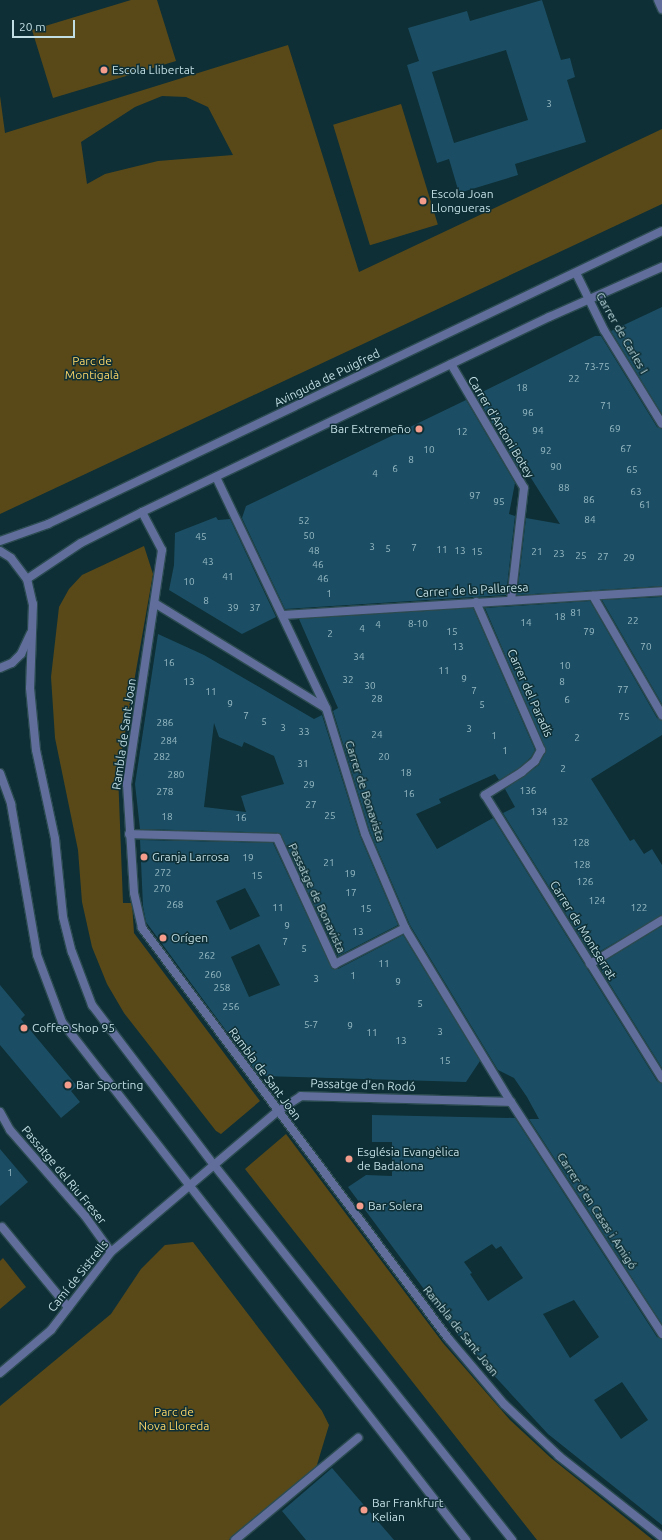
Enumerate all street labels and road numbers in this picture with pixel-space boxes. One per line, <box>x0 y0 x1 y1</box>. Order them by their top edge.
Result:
street label: Carrer de Carles I <box>593 290 651 376</box>
street label: Avinguda de Puigfred <box>272 346 382 410</box>
street label: Carrer d'Antoni Botey <box>465 373 537 481</box>
street label: Carrer de la Pallaresa <box>415 580 529 600</box>
street label: Carrer del Paradís <box>504 647 556 739</box>
street label: Rambla de Sant Joan <box>109 677 139 791</box>
street label: Carrer de Bonavista <box>342 739 388 843</box>
street label: Passatge de Bonavista <box>285 841 349 955</box>
street label: Carrer de Montserrat <box>547 878 619 982</box>
street label: Rambla de Sant Joan <box>225 1025 305 1123</box>
street label: Passatge d'en Rodó <box>310 1076 416 1094</box>
street label: Passatge del Riu Freser <box>19 1123 109 1227</box>
street label: Carrer d'en Casas i Amigó <box>554 1150 640 1272</box>
street label: Camí de Sistrells <box>45 1237 111 1315</box>
street label: Rambla de Sant Joan <box>420 1283 502 1379</box>

